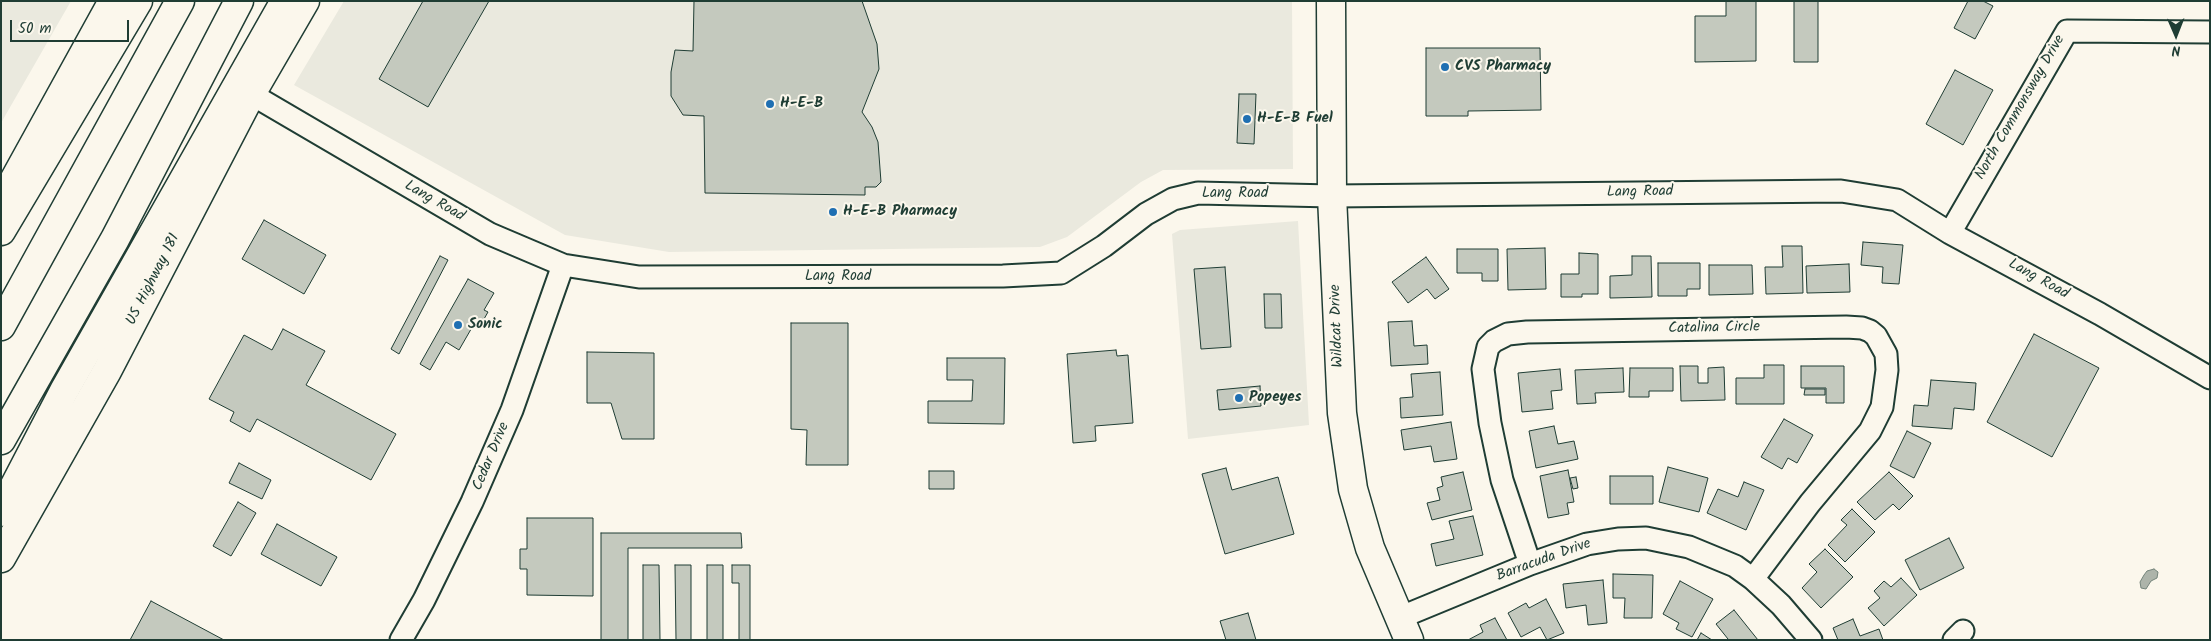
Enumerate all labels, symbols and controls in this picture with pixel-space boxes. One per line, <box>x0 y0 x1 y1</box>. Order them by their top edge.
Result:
scale bar <box>12 10 131 42</box>
north arrow <box>2151 10 2201 60</box>
text: 50 m <box>18 17 52 41</box>
street label: North Commonsway Drive <box>1972 32 2070 184</box>
text: N <box>2172 39 2181 61</box>
place label: CVS Pharmacy <box>1455 58 1551 76</box>
marker: CVS Pharmacy <box>1439 61 1451 73</box>
place label: H-E-B <box>780 95 823 113</box>
marker: H-E-B <box>764 98 776 110</box>
place label: H-E-B Fuel <box>1257 110 1333 128</box>
marker: H-E-B Fuel <box>1241 113 1253 125</box>
street label: Lang Road <box>401 178 467 226</box>
street label: Lang Road <box>1607 183 1673 203</box>
street label: Lang Road <box>1202 185 1268 203</box>
place label: H-E-B Pharmacy <box>843 203 957 221</box>
marker: H-E-B Pharmacy <box>827 206 839 218</box>
street label: US Highway 181 <box>123 231 185 329</box>
street label: Lang Road <box>2005 256 2071 304</box>
street label: Lang Road <box>805 268 871 286</box>
street label: Wildcat Drive <box>1328 284 1348 368</box>
place label: Sonic <box>468 316 503 334</box>
marker: Sonic <box>452 319 464 331</box>
street label: Catalina Circle <box>1668 319 1760 339</box>
place label: Popeyes <box>1249 389 1302 407</box>
marker: Popeyes <box>1233 392 1245 404</box>
street label: Cedar Drive <box>470 420 514 494</box>
street label: Barracuda Drive <box>1494 536 1594 586</box>

